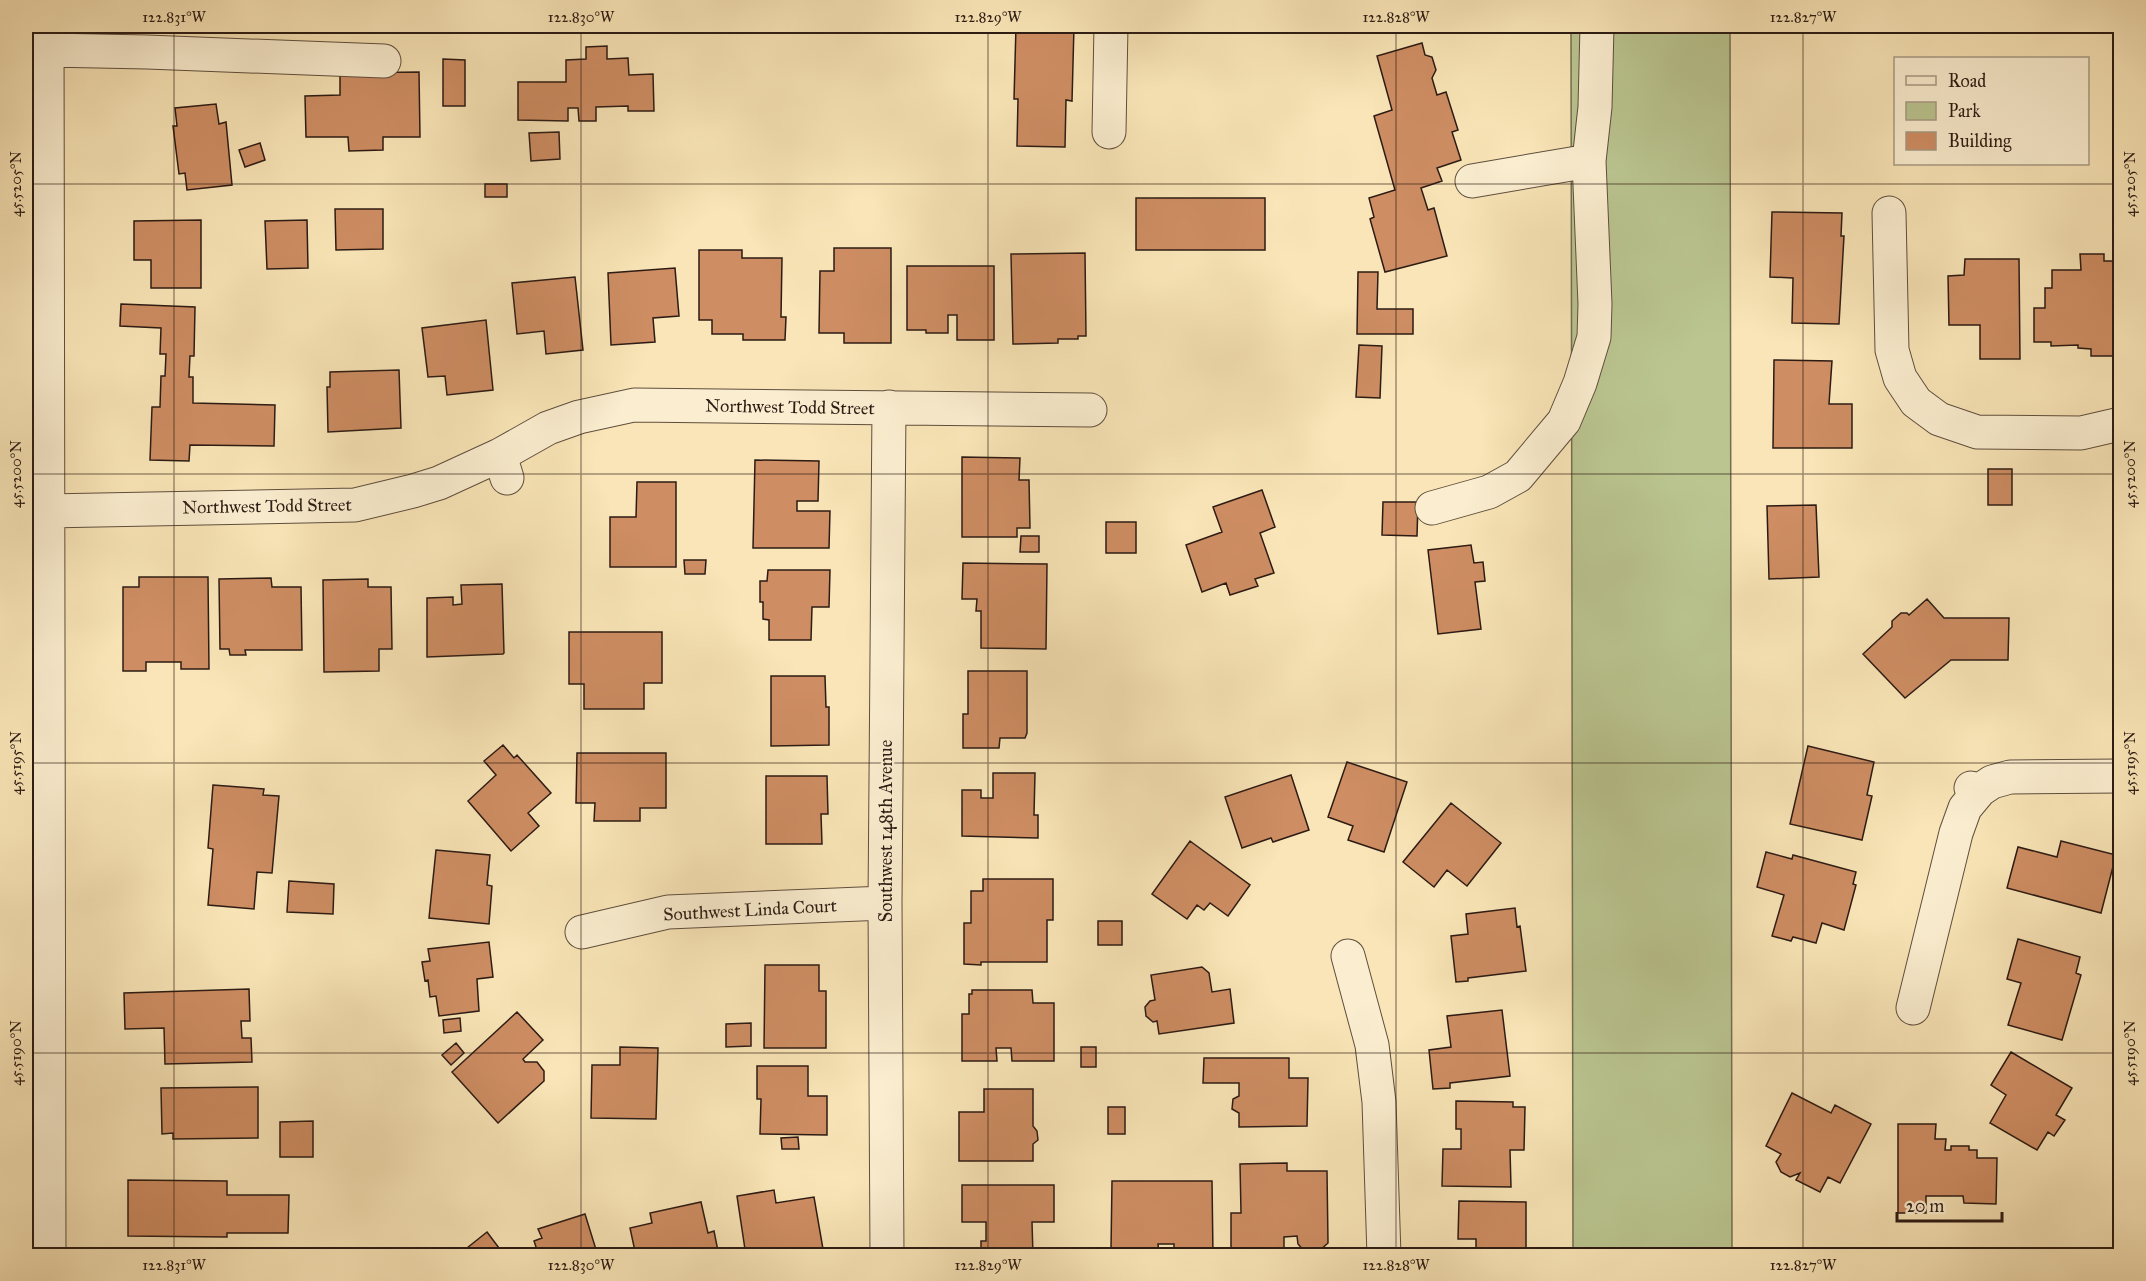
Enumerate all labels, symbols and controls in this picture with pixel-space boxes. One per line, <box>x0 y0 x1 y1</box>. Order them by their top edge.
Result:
text: 122.831°W <box>142 8 207 26</box>
text: 122.830°W <box>548 8 615 26</box>
text: 122.829°W <box>954 8 1022 26</box>
text: 122.828°W <box>1362 8 1430 26</box>
text: 122.827°W <box>1770 8 1837 26</box>
legend <box>1894 57 2089 165</box>
text: Road <box>1948 70 1986 92</box>
text: Park <box>1948 100 1981 122</box>
text: Building <box>1948 130 2012 153</box>
text: 45.5205°N <box>7 151 25 217</box>
text: 45.5205°N <box>2121 151 2139 217</box>
street label: Northwest Todd Street <box>705 395 876 419</box>
text: 45.5200°N <box>7 440 25 508</box>
text: 45.5200°N <box>2121 440 2139 508</box>
street label: Northwest Todd Street <box>182 494 353 518</box>
text: 45.5195°N <box>7 731 25 795</box>
text: 45.5195°N <box>2121 731 2139 795</box>
street label: Southwest 148th Avenue <box>875 740 897 922</box>
street label: Southwest Linda Court <box>663 894 838 926</box>
text: 45.5190°N <box>7 1020 25 1086</box>
text: 45.5190°N <box>2121 1020 2139 1086</box>
scale bar <box>1897 1185 2002 1223</box>
text: 20 m <box>1906 1195 1944 1217</box>
text: 122.831°W <box>142 1256 207 1274</box>
text: 122.830°W <box>548 1256 615 1274</box>
text: 122.829°W <box>954 1256 1022 1274</box>
text: 122.828°W <box>1362 1256 1430 1274</box>
text: 122.827°W <box>1770 1256 1837 1274</box>

